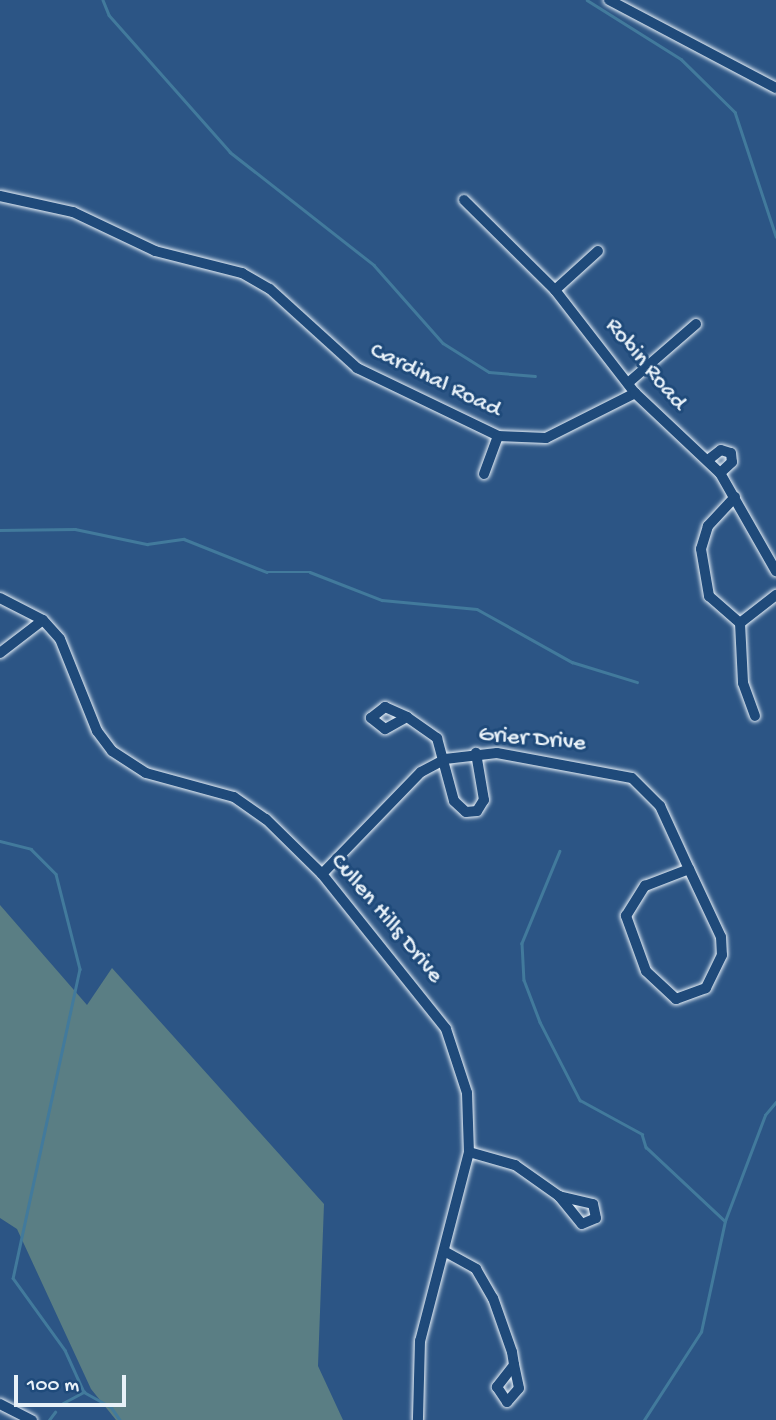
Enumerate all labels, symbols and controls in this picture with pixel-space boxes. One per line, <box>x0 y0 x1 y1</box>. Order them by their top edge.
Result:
street label: Robin Road <box>598 313 692 417</box>
street label: Cardinal Road <box>365 337 505 425</box>
street label: Grier Drive <box>477 721 587 759</box>
street label: Cullen Hills Drive <box>323 848 449 990</box>
scale bar <box>18 1360 130 1404</box>
text: 100 m <box>27 1374 79 1399</box>

